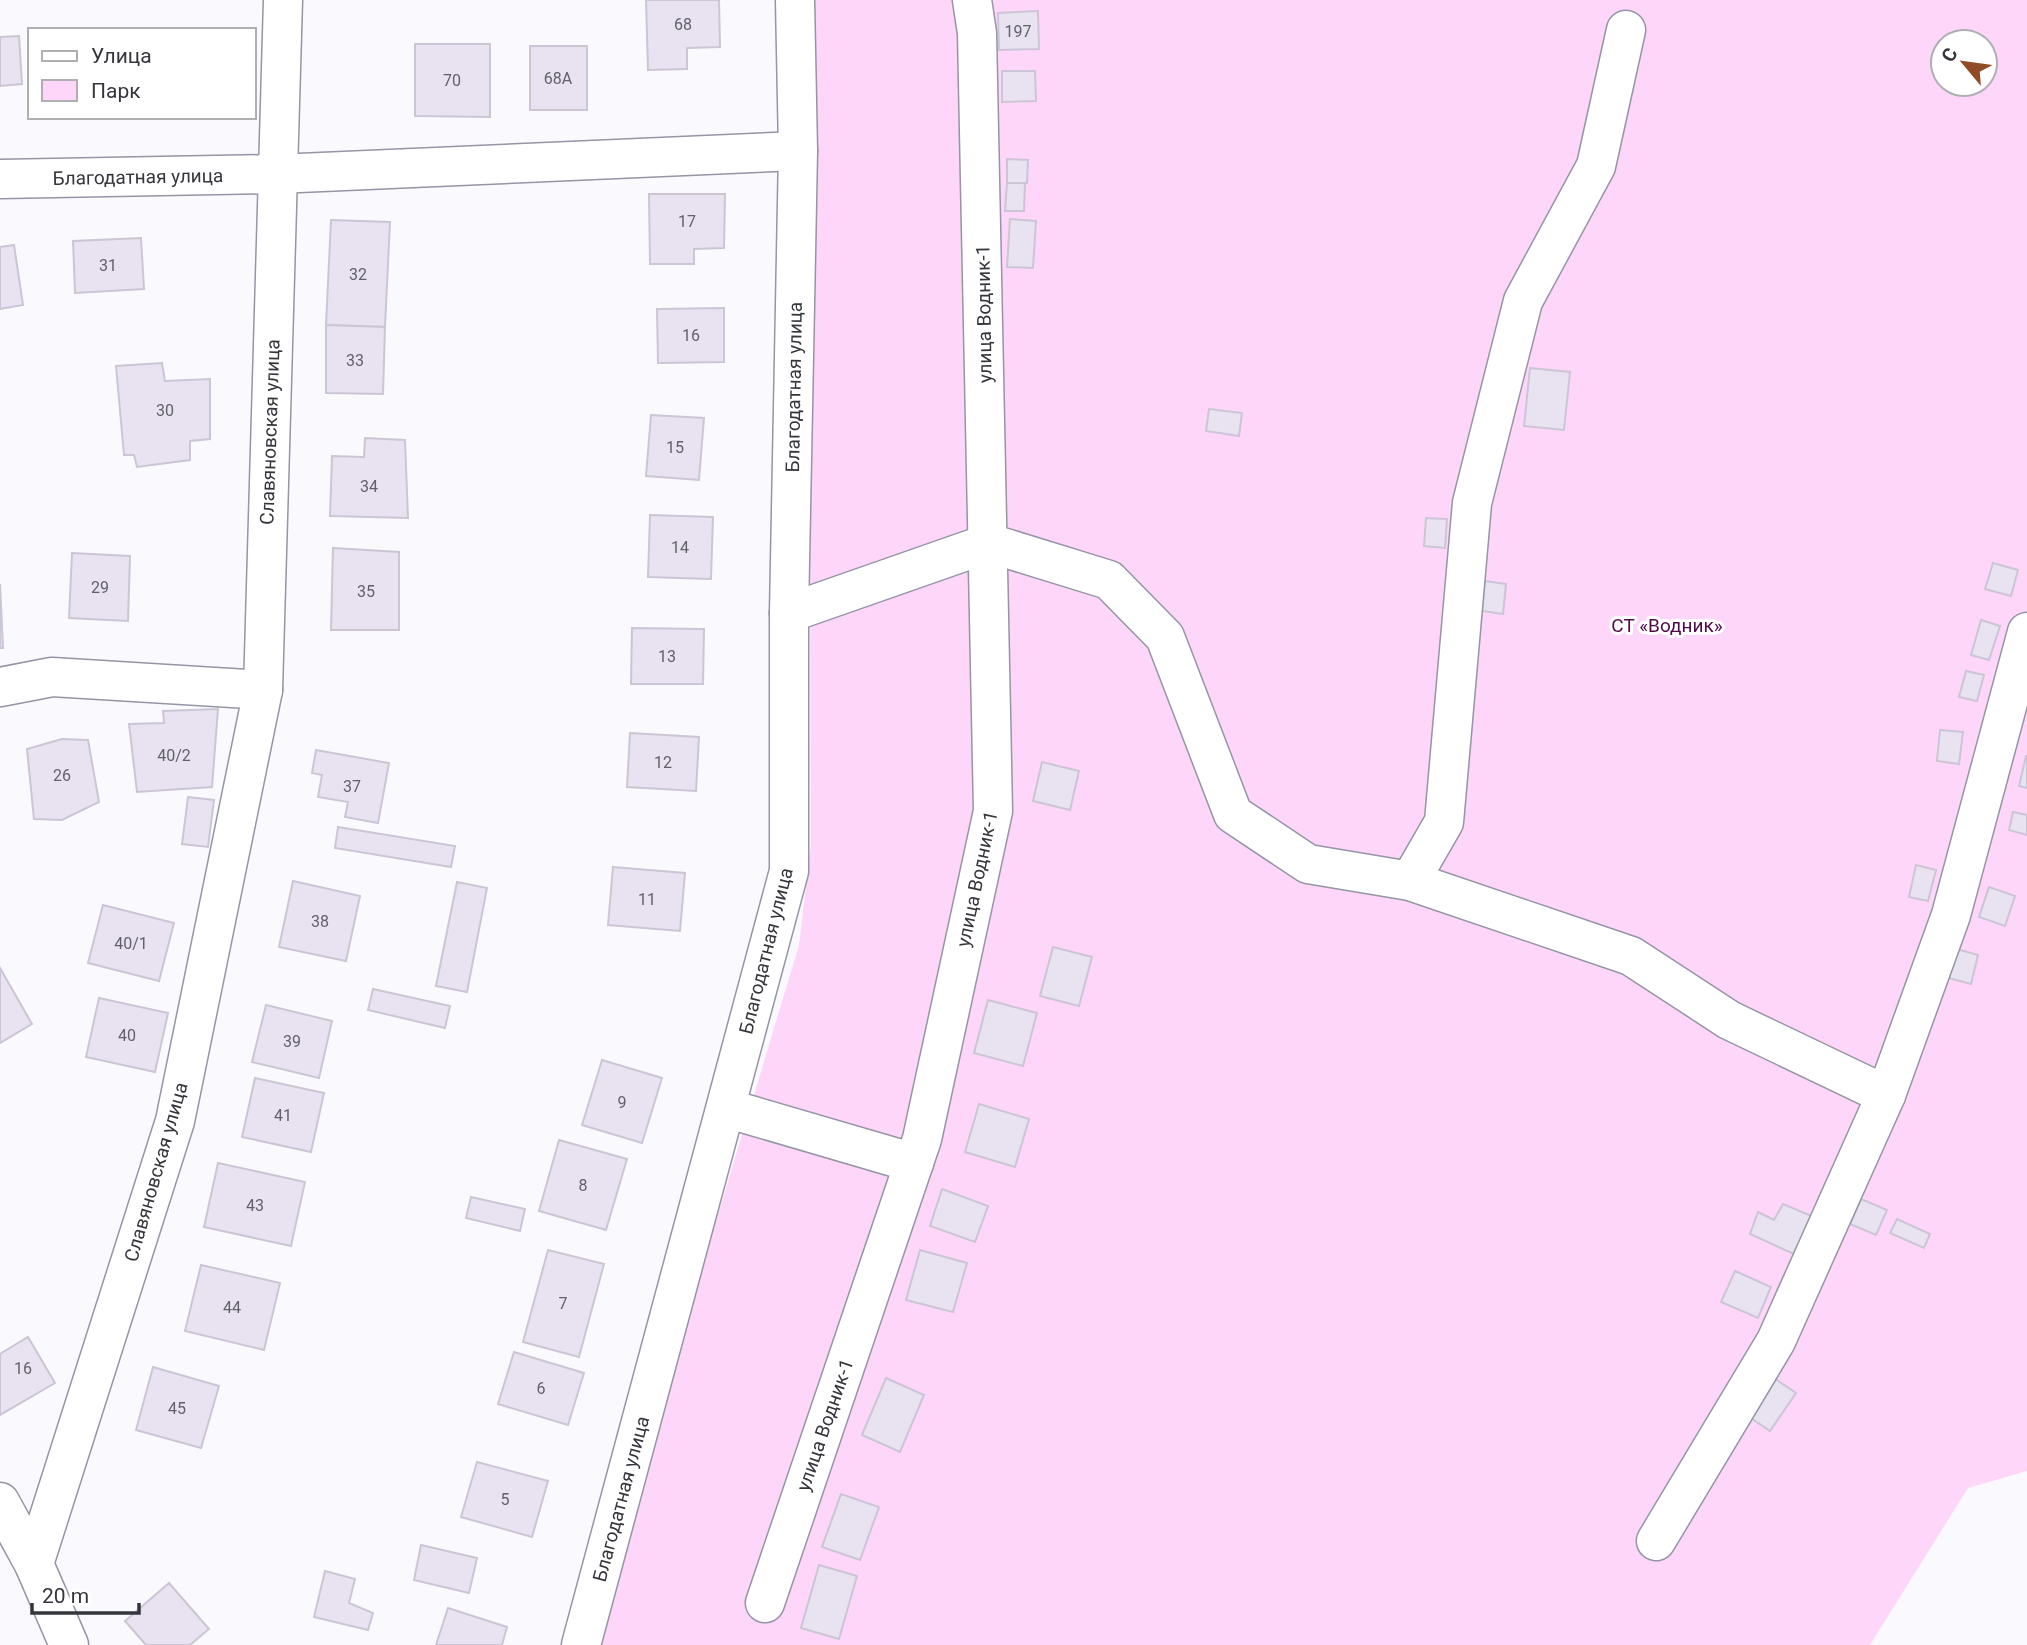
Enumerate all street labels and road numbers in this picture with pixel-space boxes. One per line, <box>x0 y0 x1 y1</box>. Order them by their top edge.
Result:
street label: Благодатная улица <box>52 164 224 190</box>
street label: улица Водник-1 <box>971 245 997 383</box>
street label: Благодатная улица <box>781 301 807 473</box>
street label: Славяновская улица <box>255 339 285 525</box>
street label: улица Водник-1 <box>951 809 1003 949</box>
street label: Благодатная улица <box>734 865 798 1037</box>
street label: Славяновская улица <box>119 1080 193 1264</box>
street label: улица Водник-1 <box>792 1356 858 1494</box>
street label: Благодатная улица <box>588 1414 654 1584</box>

